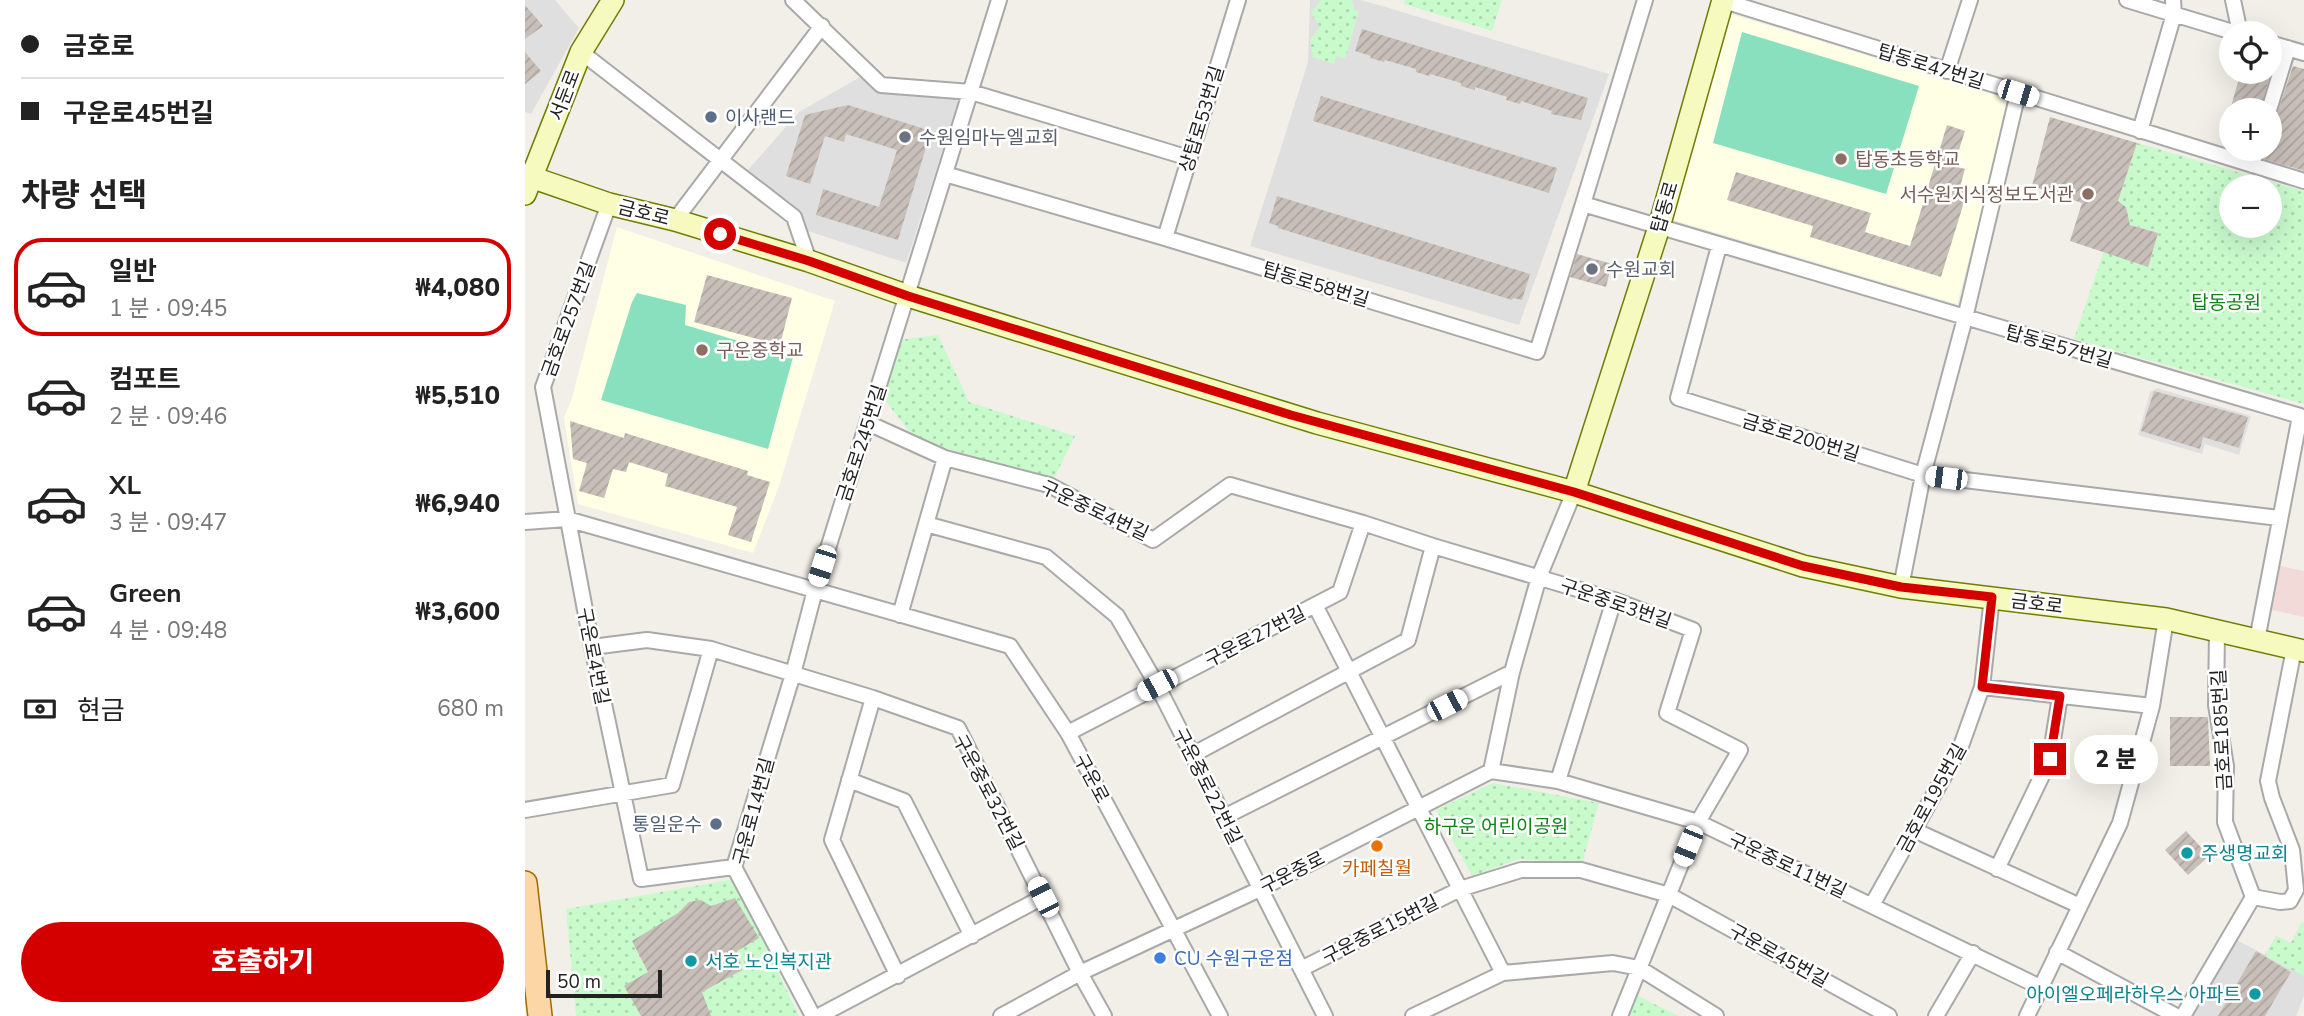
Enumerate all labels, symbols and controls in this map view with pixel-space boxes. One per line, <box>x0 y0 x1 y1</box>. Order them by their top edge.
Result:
map controls <box>2219 21 2282 238</box>
button: locate <box>2219 21 2282 84</box>
text: 금호로 <box>63 29 135 64</box>
street label: 탑동로47번길 <box>1874 38 1987 95</box>
street label: 상탑로53번길 <box>1173 63 1230 176</box>
street label: 서둔로 <box>543 66 586 125</box>
car <box>1995 77 2042 109</box>
text: 구운로45번길 <box>63 96 214 131</box>
button: + <box>2219 98 2282 161</box>
place label: 이사랜드 <box>725 105 795 131</box>
marker: 이사랜드 <box>703 109 719 125</box>
place label: 수원임마누엘교회 <box>919 125 1059 151</box>
marker: 수원임마누엘교회 <box>897 129 913 145</box>
place label: 탑동초등학교 <box>1855 147 1960 173</box>
marker: 탑동초등학교 <box>1833 151 1849 167</box>
text: 차량 선택 <box>21 174 147 217</box>
button: − <box>2219 175 2282 238</box>
street label: 탑동로 <box>1645 178 1685 236</box>
place label: 서수원지식정보도서관 <box>1899 182 2074 208</box>
marker: 서수원지식정보도서관 <box>2080 186 2096 202</box>
street label: 금호로 <box>615 194 672 232</box>
route start <box>704 218 736 250</box>
text: 일반 <box>109 254 157 289</box>
icon: car <box>25 256 88 319</box>
street label: 탑동로58번길 <box>1259 256 1372 313</box>
place label: 수원교회 <box>1606 257 1676 283</box>
street label: 금호로257번길 <box>536 258 602 381</box>
marker: 수원교회 <box>1584 261 1600 277</box>
text: ₩4,080 <box>415 270 500 305</box>
park label: 탑동공원 <box>2191 290 2261 316</box>
text: 1 분 · 09:45 <box>109 293 227 324</box>
street label: 탑동로57번길 <box>2002 319 2115 375</box>
place label: 구운중학교 <box>716 338 803 364</box>
marker: 구운중학교 <box>694 342 710 358</box>
text: 컴포트 <box>109 362 181 397</box>
icon: car <box>25 364 88 427</box>
text: ₩5,510 <box>415 378 500 413</box>
street label: 금호로245번길 <box>831 381 893 505</box>
text: 2 분 · 09:46 <box>109 401 227 432</box>
street label: 금호로200번길 <box>1739 408 1863 468</box>
car <box>1924 465 1969 491</box>
text: XL <box>109 468 141 503</box>
icon: car <box>25 472 88 535</box>
street label: 구운중로4번길 <box>1036 475 1153 547</box>
text: ₩6,940 <box>415 486 500 521</box>
text: 3 분 · 09:47 <box>109 507 227 538</box>
car <box>806 543 839 589</box>
street label: 구운중로3번길 <box>1556 573 1675 635</box>
text: Green <box>109 576 182 611</box>
icon: car <box>25 580 88 643</box>
street label: 금호로 <box>2009 588 2064 620</box>
text: ₩3,600 <box>415 594 500 629</box>
street label: 구운로27번길 <box>1200 600 1310 673</box>
street label: 구운로4번길 <box>571 605 615 707</box>
text: 4 분 · 09:48 <box>109 615 227 646</box>
car <box>1134 666 1181 704</box>
street label: 금호로185번길 <box>2206 669 2238 791</box>
car <box>1424 686 1471 724</box>
icon: cash <box>21 690 59 728</box>
text: 현금 <box>77 693 125 728</box>
text: 680 m <box>437 693 504 724</box>
street label: 구운중로22번길 <box>1167 724 1248 849</box>
street label: 구운중로32번길 <box>947 730 1030 855</box>
callout: 2 분 <box>2075 734 2159 784</box>
street label: 금호로195번길 <box>1891 739 1973 858</box>
route end <box>2034 743 2066 775</box>
text: 2 분 <box>2095 744 2137 775</box>
street label: 구운로 <box>1067 749 1115 808</box>
street label: 구운로14번길 <box>727 755 781 868</box>
place label: 통일운수 <box>632 812 702 838</box>
park label: 하구운 어린이공원 <box>1424 814 1568 840</box>
marker: 통일운수 <box>708 816 724 832</box>
car <box>1671 823 1706 869</box>
street label: 구운중로11번길 <box>1724 827 1851 905</box>
marker: 카페칠월 <box>1369 838 1385 854</box>
place label: 주생명교회 <box>2201 841 2288 867</box>
street label: 구운중로 <box>1255 845 1330 900</box>
marker: 주생명교회 <box>2179 845 2195 861</box>
place label: 카페칠월 <box>1342 856 1412 882</box>
car <box>1025 874 1062 920</box>
street label: 구운중로15번길 <box>1318 889 1443 970</box>
street label: 구운로45번길 <box>1724 918 1833 994</box>
button: 호출하기 <box>21 922 504 1002</box>
place label: CU 수원구운점 <box>1174 946 1293 972</box>
place label: 서호 노인복지관 <box>705 949 832 975</box>
marker: CU 수원구운점 <box>1152 950 1168 966</box>
marker: 서호 노인복지관 <box>683 953 699 969</box>
scale bar <box>546 967 661 999</box>
text: 50 m <box>557 969 601 995</box>
place label: 아이엘오페라하우스 아파트 <box>2026 982 2241 1008</box>
marker: 아이엘오페라하우스 아파트 <box>2247 986 2263 1002</box>

